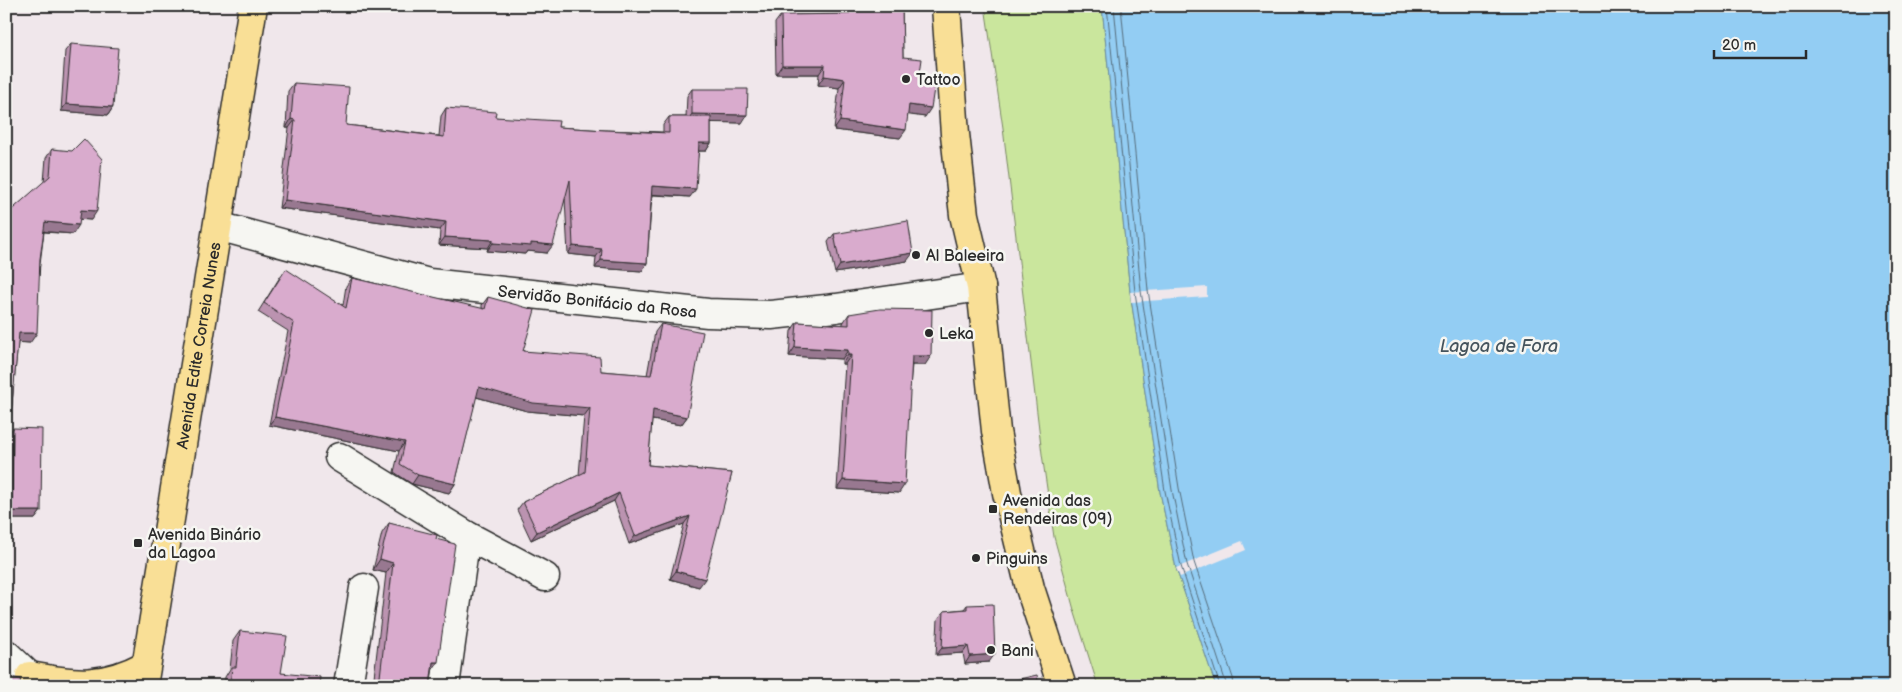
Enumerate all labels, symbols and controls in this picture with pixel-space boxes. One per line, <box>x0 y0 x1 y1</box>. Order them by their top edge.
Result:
scale bar <box>1714 28 1807 60</box>
text: 20 m <box>1722 36 1756 55</box>
place label: Tattoo <box>916 71 961 90</box>
marker: Tattoo <box>900 73 912 85</box>
street label: Avenida Edite Correia Nunes <box>173 241 226 450</box>
place label: Al Baleeira <box>926 247 1004 266</box>
marker: Al Baleeira <box>910 249 922 261</box>
street label: Servidão Bonifácio da Rosa <box>497 282 698 323</box>
place label: Leka <box>939 325 974 344</box>
marker: Leka <box>923 327 935 339</box>
water label: Lagoa de Fora <box>1440 336 1558 357</box>
place label: Avenida das Rendeiras (09) <box>1003 492 1112 529</box>
marker: Avenida das Rendeiras (09) <box>987 503 999 515</box>
place label: Avenida Binário da Lagoa <box>148 526 261 563</box>
marker: Avenida Binário da Lagoa <box>132 537 144 549</box>
place label: Pinguins <box>986 550 1048 569</box>
marker: Pinguins <box>970 552 982 564</box>
place label: Bani <box>1001 642 1034 661</box>
marker: Bani <box>985 644 997 656</box>

